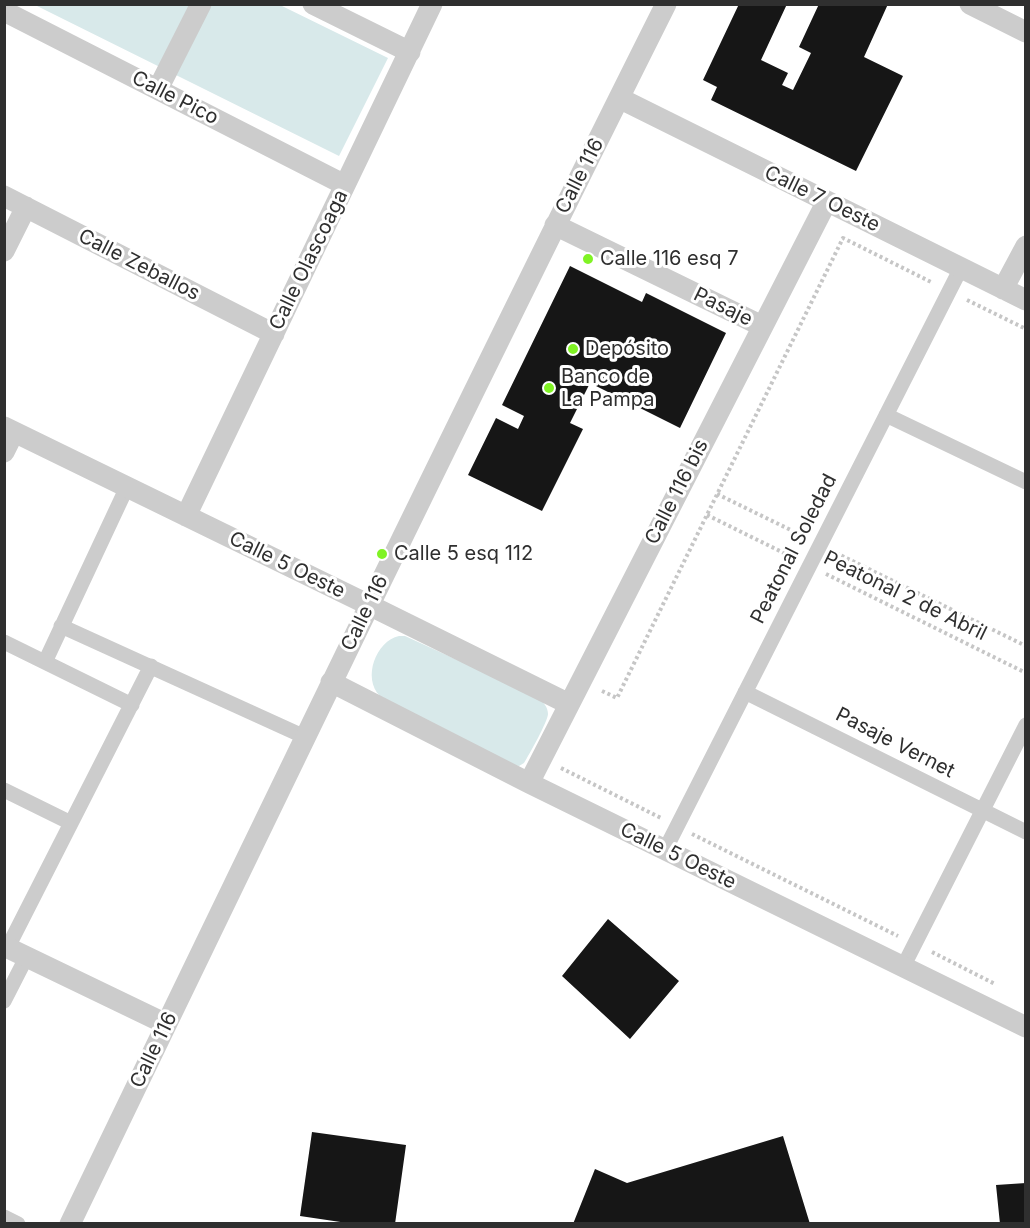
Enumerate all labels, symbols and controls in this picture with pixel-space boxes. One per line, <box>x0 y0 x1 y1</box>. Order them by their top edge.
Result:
street label: Calle Pico <box>128 66 222 130</box>
street label: Calle 116 <box>551 134 609 218</box>
street label: Calle 7 Oeste <box>760 161 884 237</box>
street label: Calle Olascoaga <box>265 186 353 334</box>
street label: Calle Zeballos <box>74 224 204 306</box>
place label: Calle 116 esq 7 <box>600 247 739 271</box>
marker: Calle 116 esq 7 <box>581 252 595 266</box>
street label: Pasaje <box>690 283 756 331</box>
place label: Depósito <box>585 337 669 361</box>
marker: Depósito <box>566 342 580 356</box>
place label: Banco de La Pampa <box>561 365 654 412</box>
marker: Banco de La Pampa <box>542 381 556 395</box>
street label: Calle 116 bis <box>640 435 714 549</box>
street label: Peatonal Soledad <box>746 470 842 628</box>
street label: Calle 5 Oeste <box>225 527 349 603</box>
place label: Calle 5 esq 112 <box>394 542 533 566</box>
street label: Peatonal 2 de Abril <box>820 546 990 646</box>
marker: Calle 5 esq 112 <box>375 547 389 561</box>
street label: Calle 116 <box>336 571 394 655</box>
street label: Pasaje Vernet <box>832 703 958 783</box>
street label: Calle 5 Oeste <box>616 818 740 894</box>
street label: Calle 116 <box>125 1008 183 1092</box>

